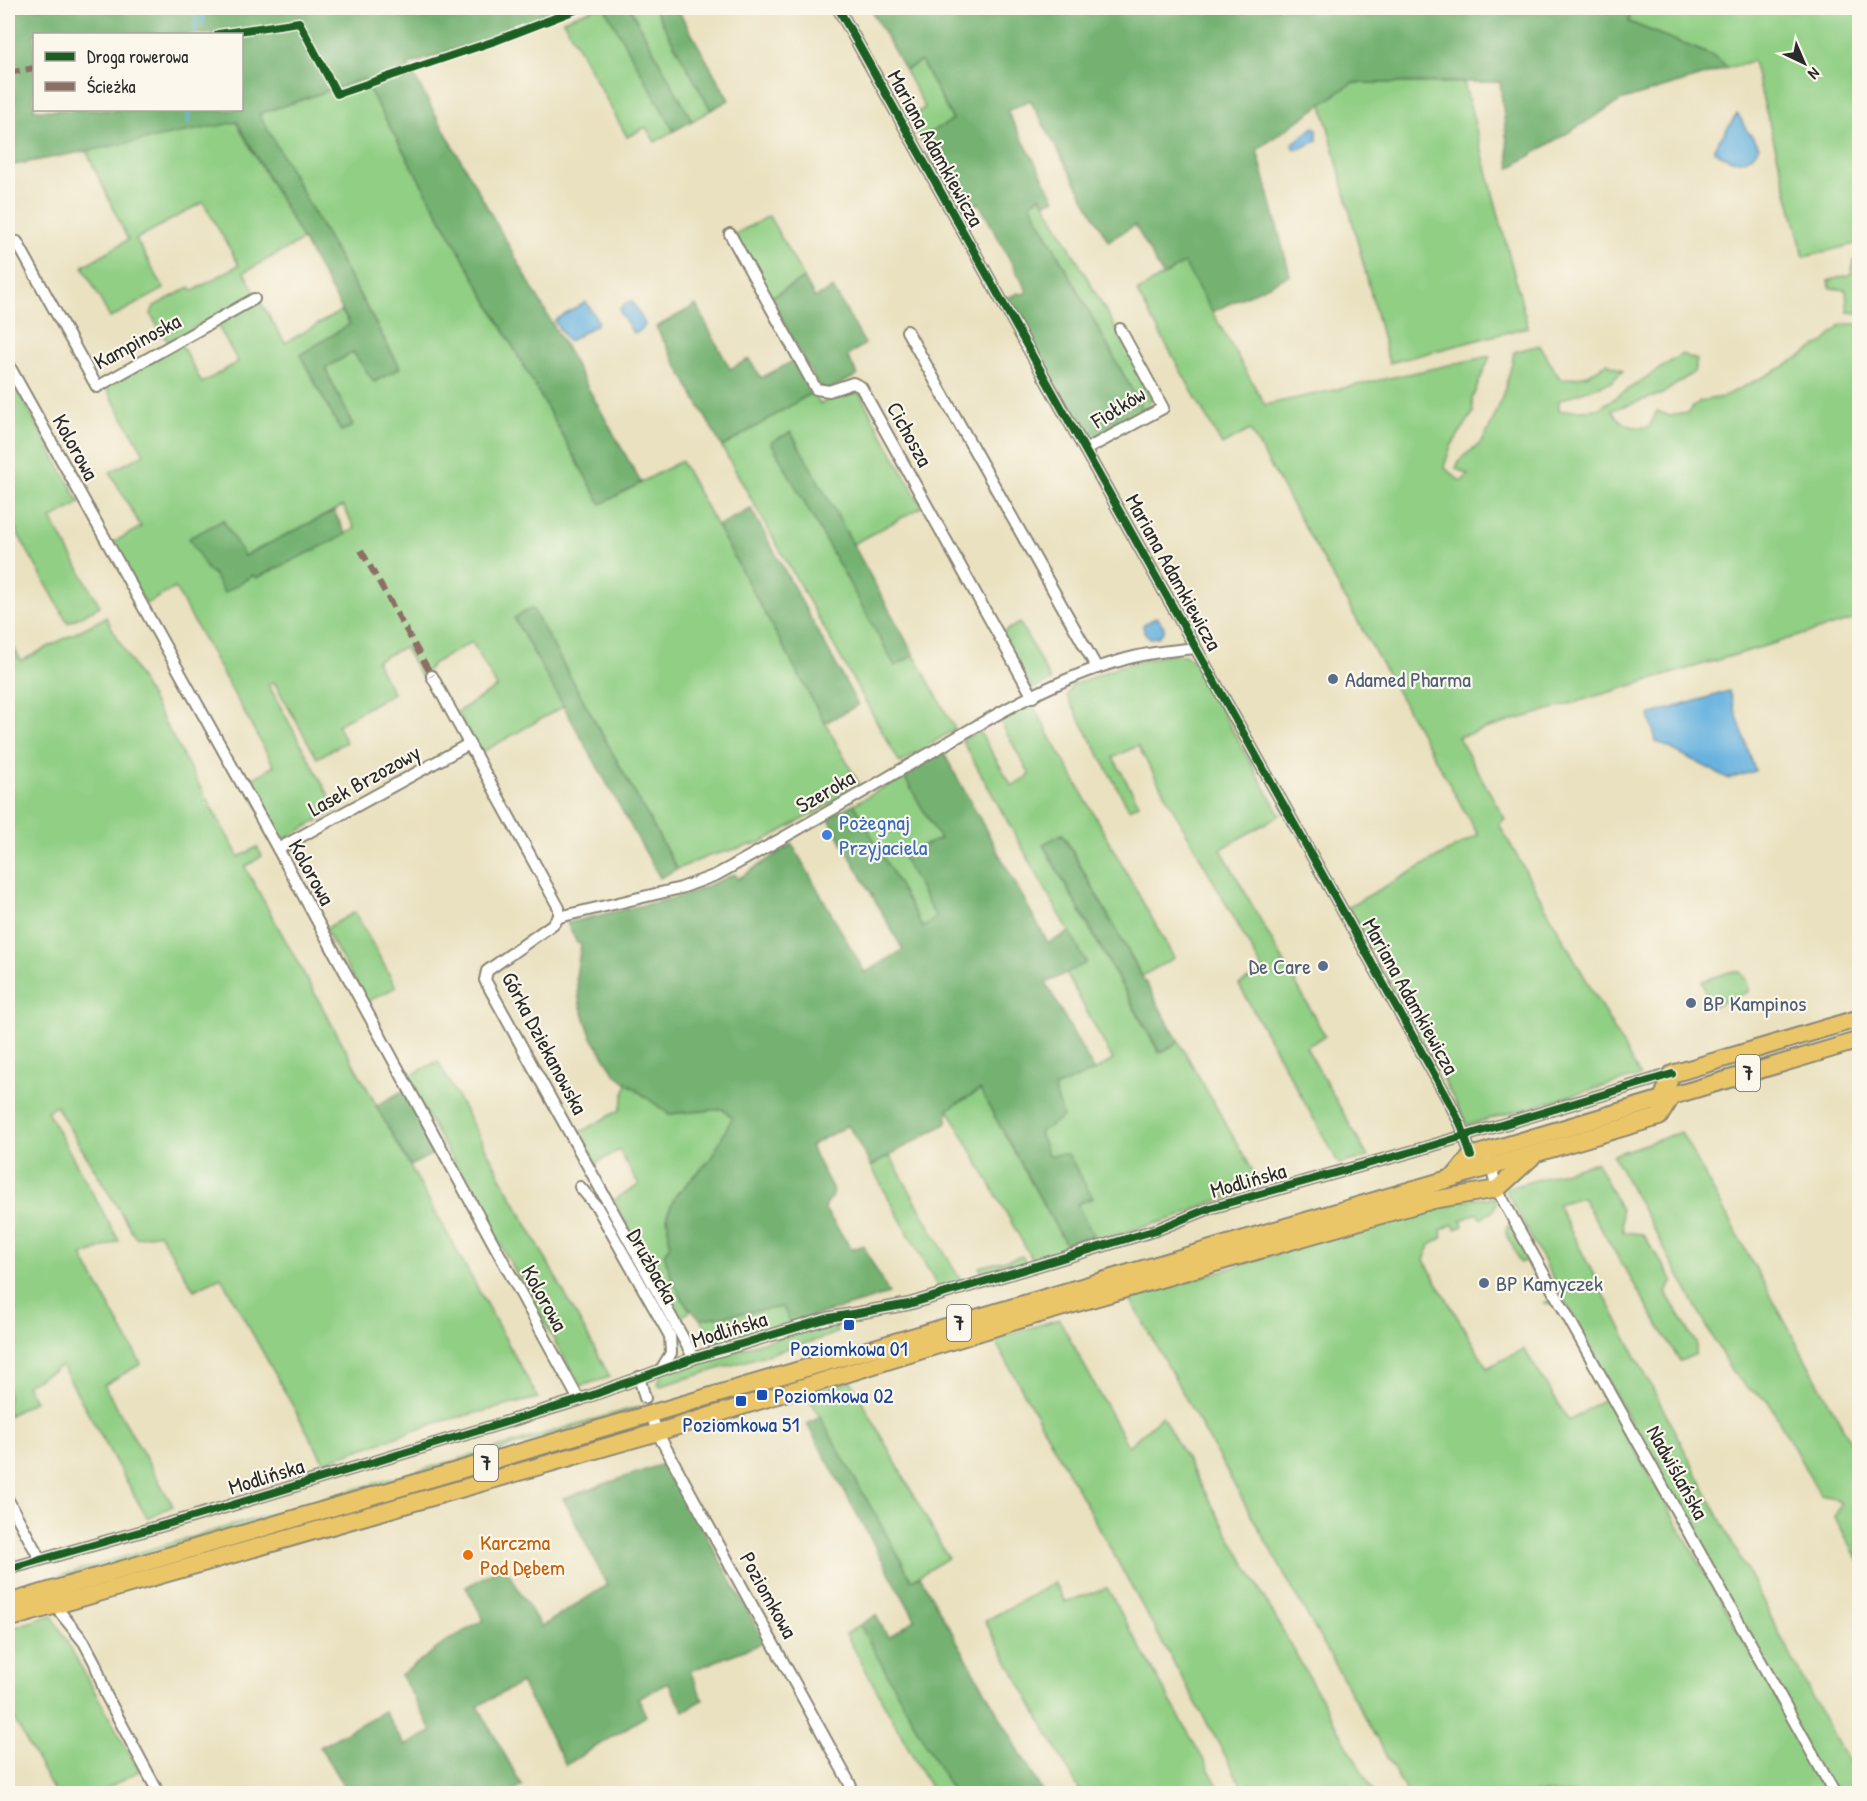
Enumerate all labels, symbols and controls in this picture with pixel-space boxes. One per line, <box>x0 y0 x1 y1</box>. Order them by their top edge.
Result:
legend <box>33 33 243 111</box>
north arrow <box>1774 33 1834 93</box>
text: Droga rowerowa <box>87 44 188 69</box>
text: N <box>1803 63 1825 85</box>
street label: Mariana Adamkiewicza <box>881 64 992 232</box>
text: Ścieżka <box>87 74 136 99</box>
street label: Kampinoska <box>88 305 186 376</box>
street label: Fiołków <box>1084 379 1151 436</box>
street label: Cichosza <box>880 396 940 472</box>
street label: Kolorowa <box>46 409 107 486</box>
street label: Mariana Adamkiewicza <box>1119 488 1230 656</box>
place label: Adamed Pharma <box>1345 664 1471 694</box>
marker: Adamed Pharma <box>1326 672 1340 686</box>
street label: Lasek Brzozowy <box>303 737 425 823</box>
street label: Szeroka <box>790 762 860 820</box>
place label: Pożegnaj Przyjaciela <box>839 807 928 862</box>
marker: Pożegnaj Przyjaciela <box>820 828 834 842</box>
street label: Kolorowa <box>282 834 343 911</box>
street label: Mariana Adamkiewicza <box>1356 912 1467 1080</box>
place label: De Care <box>1249 951 1311 981</box>
marker: De Care <box>1316 959 1330 973</box>
street label: Górka Dziekanowska <box>495 967 595 1120</box>
place label: BP Kampinos <box>1703 988 1807 1018</box>
marker: BP Kampinos <box>1684 996 1698 1010</box>
road number: 7 <box>1736 1055 1760 1091</box>
street label: Modlińska <box>1207 1155 1290 1205</box>
street label: Drużbacka <box>620 1223 686 1309</box>
street label: Kolorowa <box>515 1260 576 1337</box>
place label: BP Kamyczek <box>1496 1268 1603 1298</box>
marker: BP Kamyczek <box>1477 1276 1491 1290</box>
street label: Modlińska <box>688 1303 771 1355</box>
road number: 7 <box>947 1305 971 1341</box>
marker: Poziomkowa 01 <box>842 1318 856 1332</box>
place label: Poziomkowa 01 <box>790 1333 908 1363</box>
place label: Poziomkowa 02 <box>774 1380 894 1410</box>
marker: Poziomkowa 02 <box>755 1388 769 1402</box>
marker: Poziomkowa 51 <box>734 1394 748 1408</box>
place label: Poziomkowa 51 <box>683 1409 799 1439</box>
street label: Nadwiślańska <box>1640 1420 1716 1525</box>
road number: 7 <box>474 1445 498 1481</box>
street label: Modlińska <box>225 1450 308 1502</box>
place label: Karczma Pod Dębem <box>480 1527 565 1582</box>
street label: Poziomkowa <box>733 1546 805 1644</box>
marker: Karczma Pod Dębem <box>461 1548 475 1562</box>

